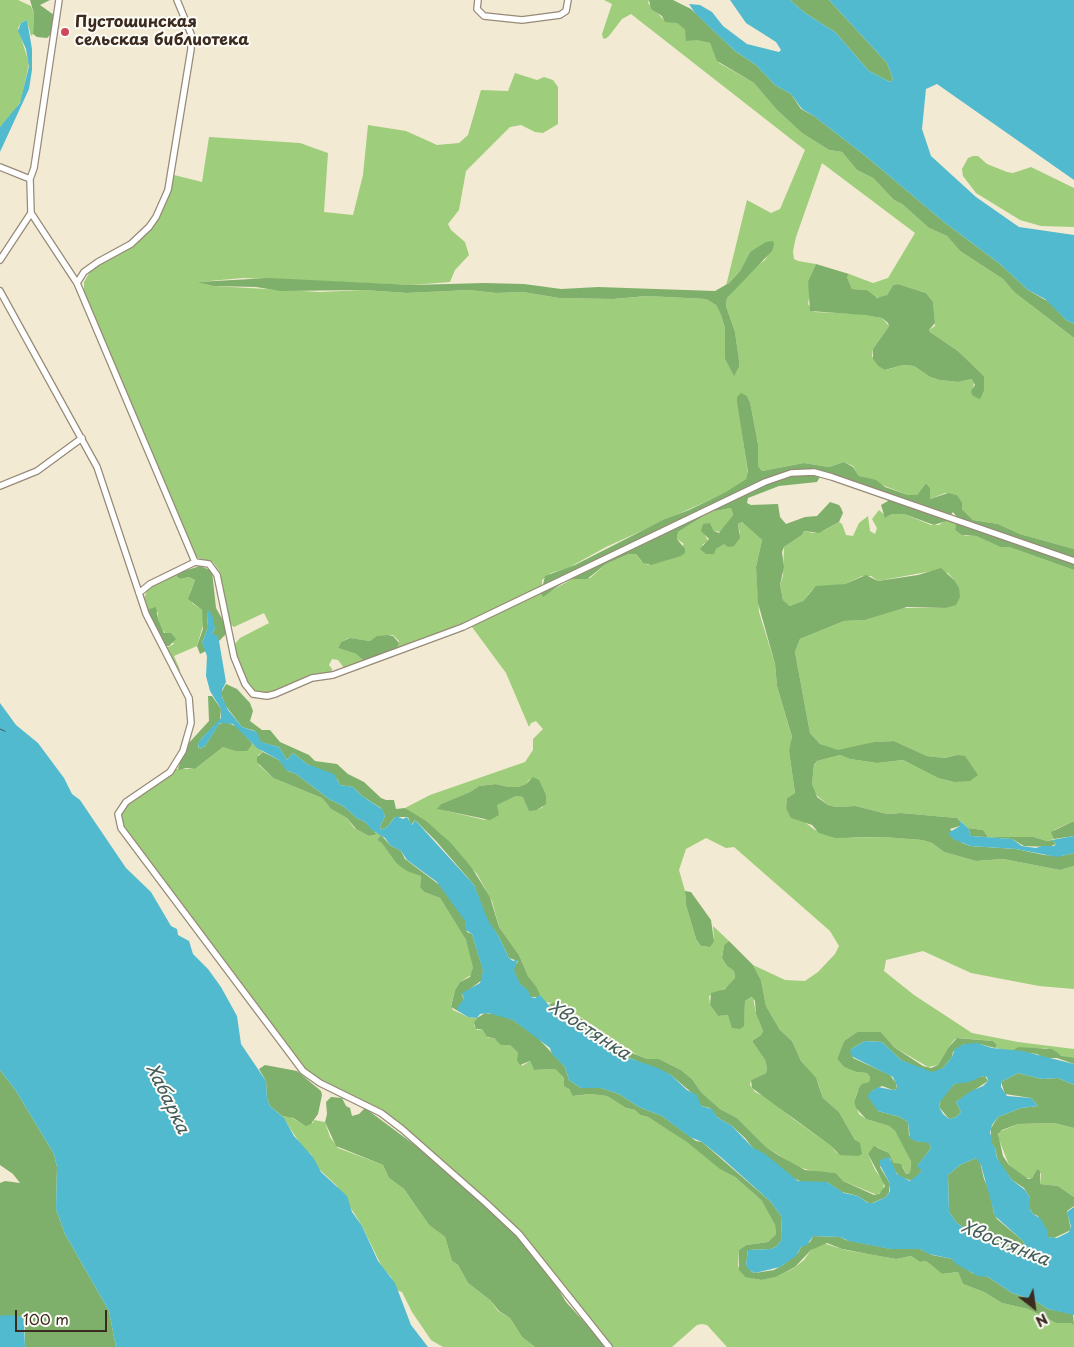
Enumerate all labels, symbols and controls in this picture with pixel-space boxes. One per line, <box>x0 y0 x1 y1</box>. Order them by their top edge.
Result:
place label: Пустошинская сельская библиотека <box>75 13 249 51</box>
marker: Пустошинская сельская библиотека <box>59 26 71 38</box>
water label: Хвостянка <box>544 997 634 1065</box>
water label: Хабарка <box>141 1061 193 1137</box>
water label: Хвостянка <box>958 1217 1052 1271</box>
north arrow <box>1009 1282 1059 1332</box>
scale bar <box>18 1300 110 1332</box>
text: 100 m <box>23 1307 69 1330</box>
text: N <box>1032 1309 1052 1332</box>

